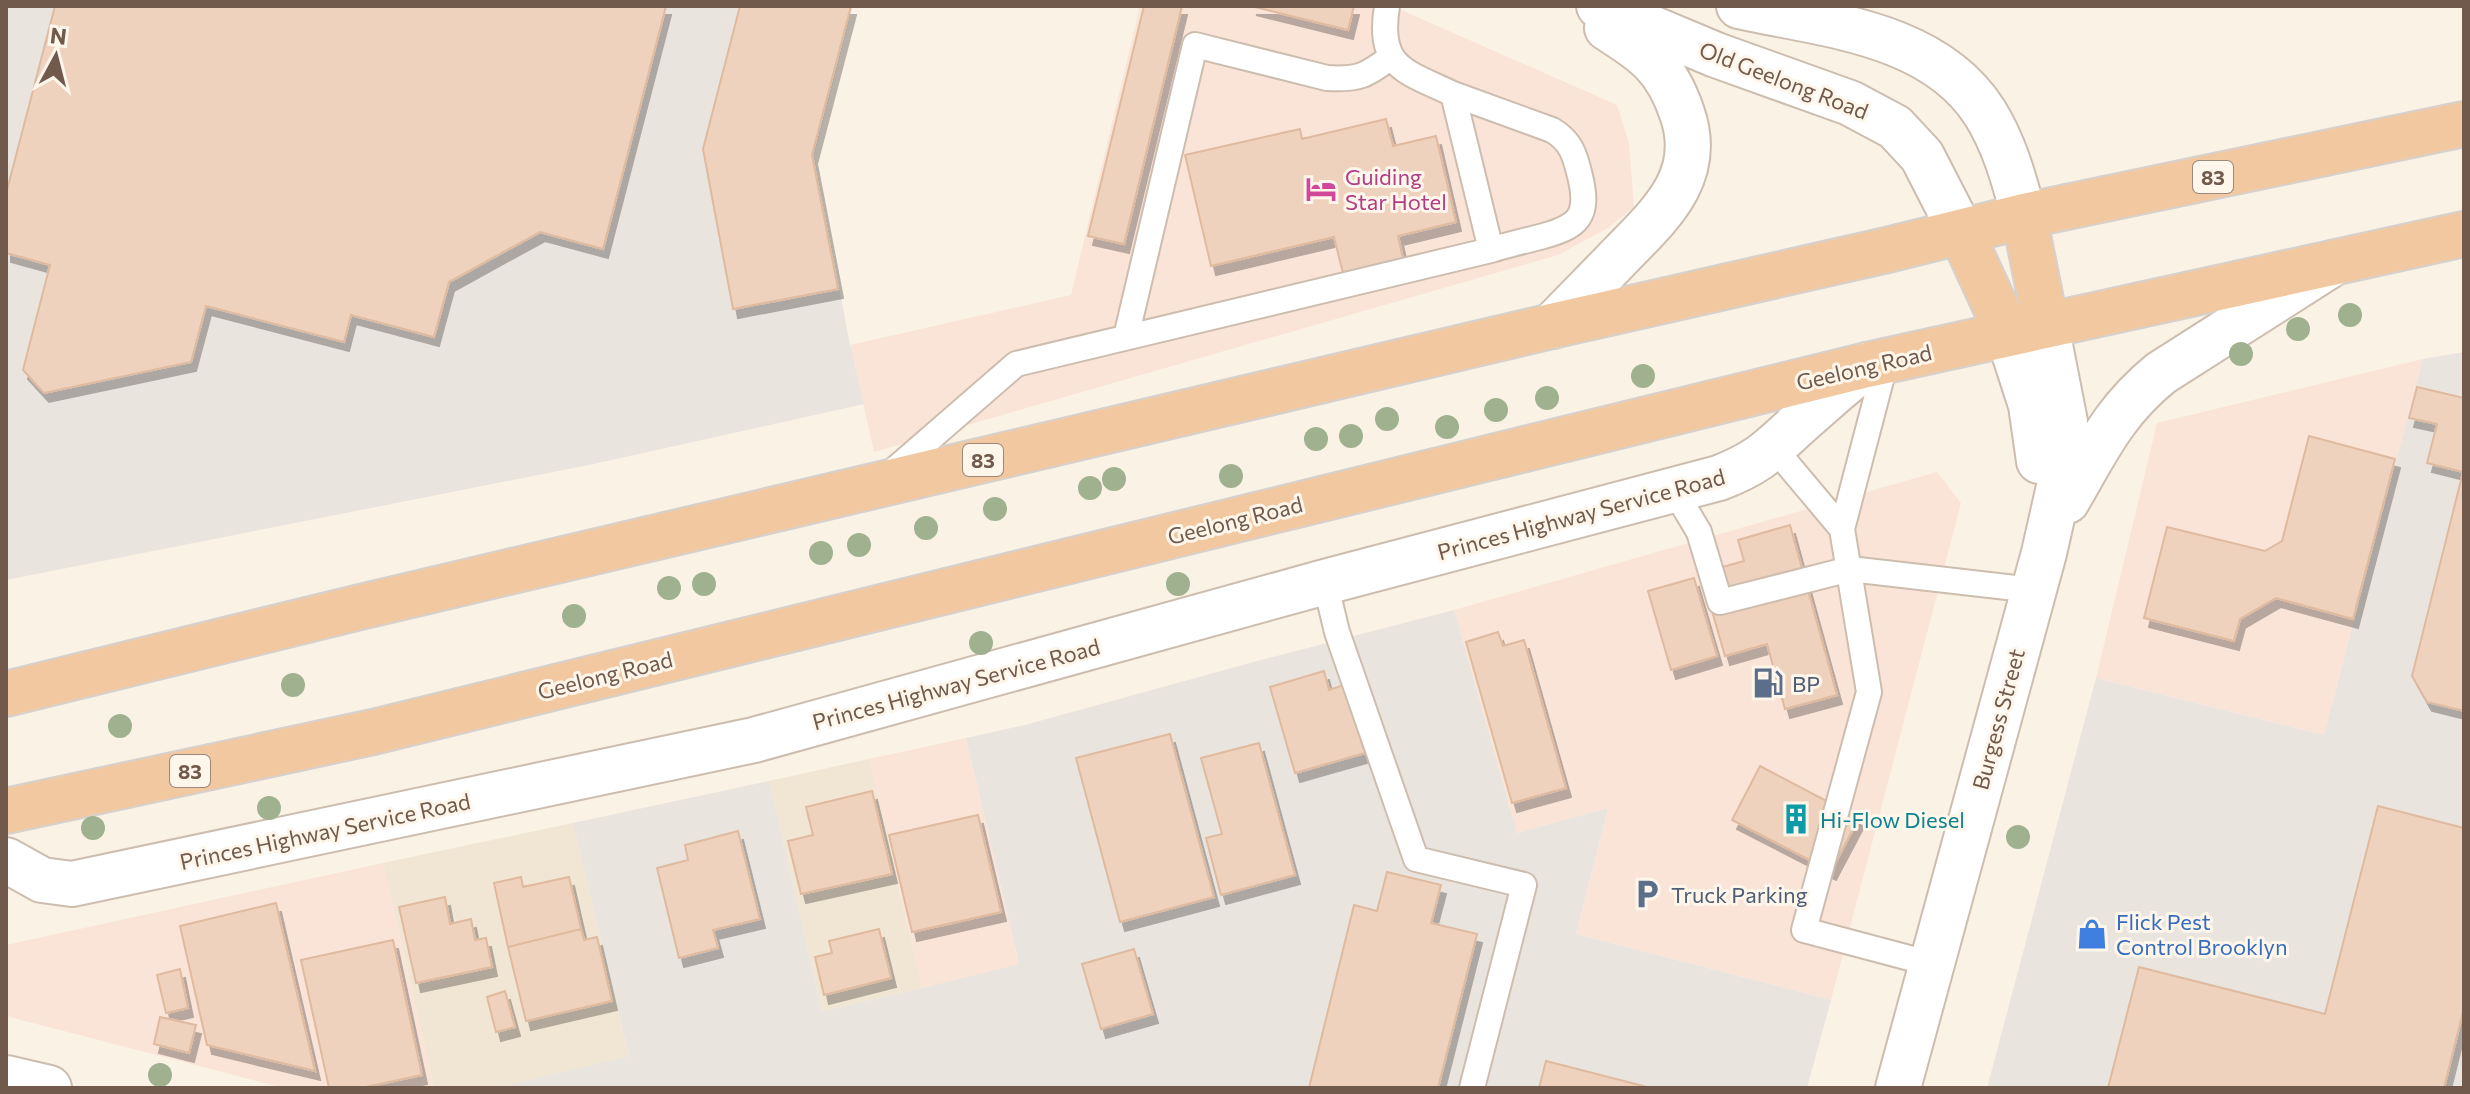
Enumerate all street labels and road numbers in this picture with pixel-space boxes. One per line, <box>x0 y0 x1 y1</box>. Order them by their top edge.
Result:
street label: Old Geelong Road <box>1696 35 1872 125</box>
road number: 83 <box>2193 161 2233 193</box>
street label: Geelong Road <box>1794 338 1934 396</box>
road number: 83 <box>963 444 1003 476</box>
street label: Princes Highway Service Road <box>1434 463 1728 565</box>
street label: Geelong Road <box>1165 490 1305 550</box>
street label: Princes Highway Service Road <box>809 633 1103 735</box>
street label: Geelong Road <box>535 645 675 705</box>
street label: Burgess Street <box>1966 645 2030 793</box>
road number: 83 <box>170 755 210 787</box>
street label: Princes Highway Service Road <box>177 787 473 875</box>

